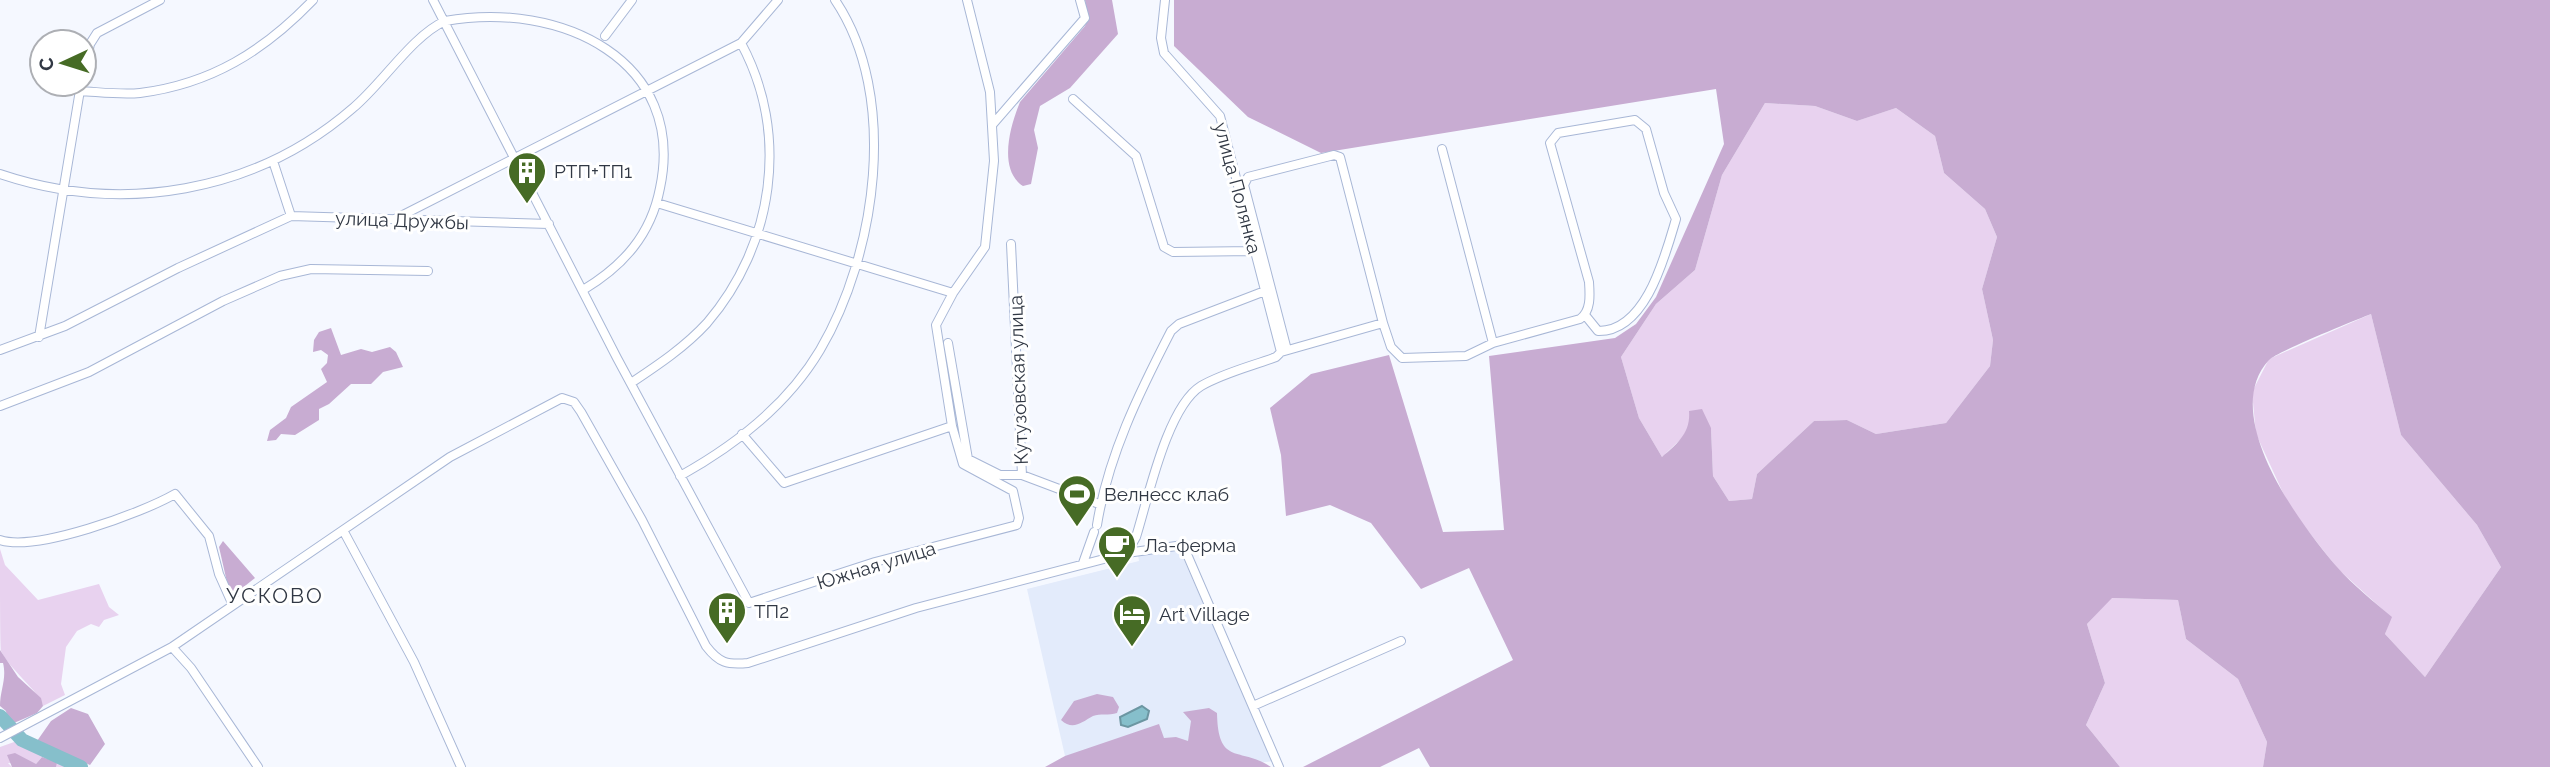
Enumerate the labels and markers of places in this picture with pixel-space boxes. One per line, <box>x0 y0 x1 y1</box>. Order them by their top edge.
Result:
building icon: РТП+ТП1 <box>506 150 548 205</box>
place label: РТП+ТП1 <box>554 160 632 182</box>
sports icon: Велнесс клаб <box>1056 473 1098 528</box>
place label: Велнесс клаб <box>1104 483 1229 505</box>
cafe icon: Ла-ферма <box>1096 524 1138 579</box>
place label: Ла-ферма <box>1144 534 1236 556</box>
building icon: ТП2 <box>706 590 748 645</box>
hotel icon: Art Village <box>1111 593 1153 648</box>
place label: ТП2 <box>754 600 789 622</box>
place label: Art Village <box>1159 603 1250 625</box>

